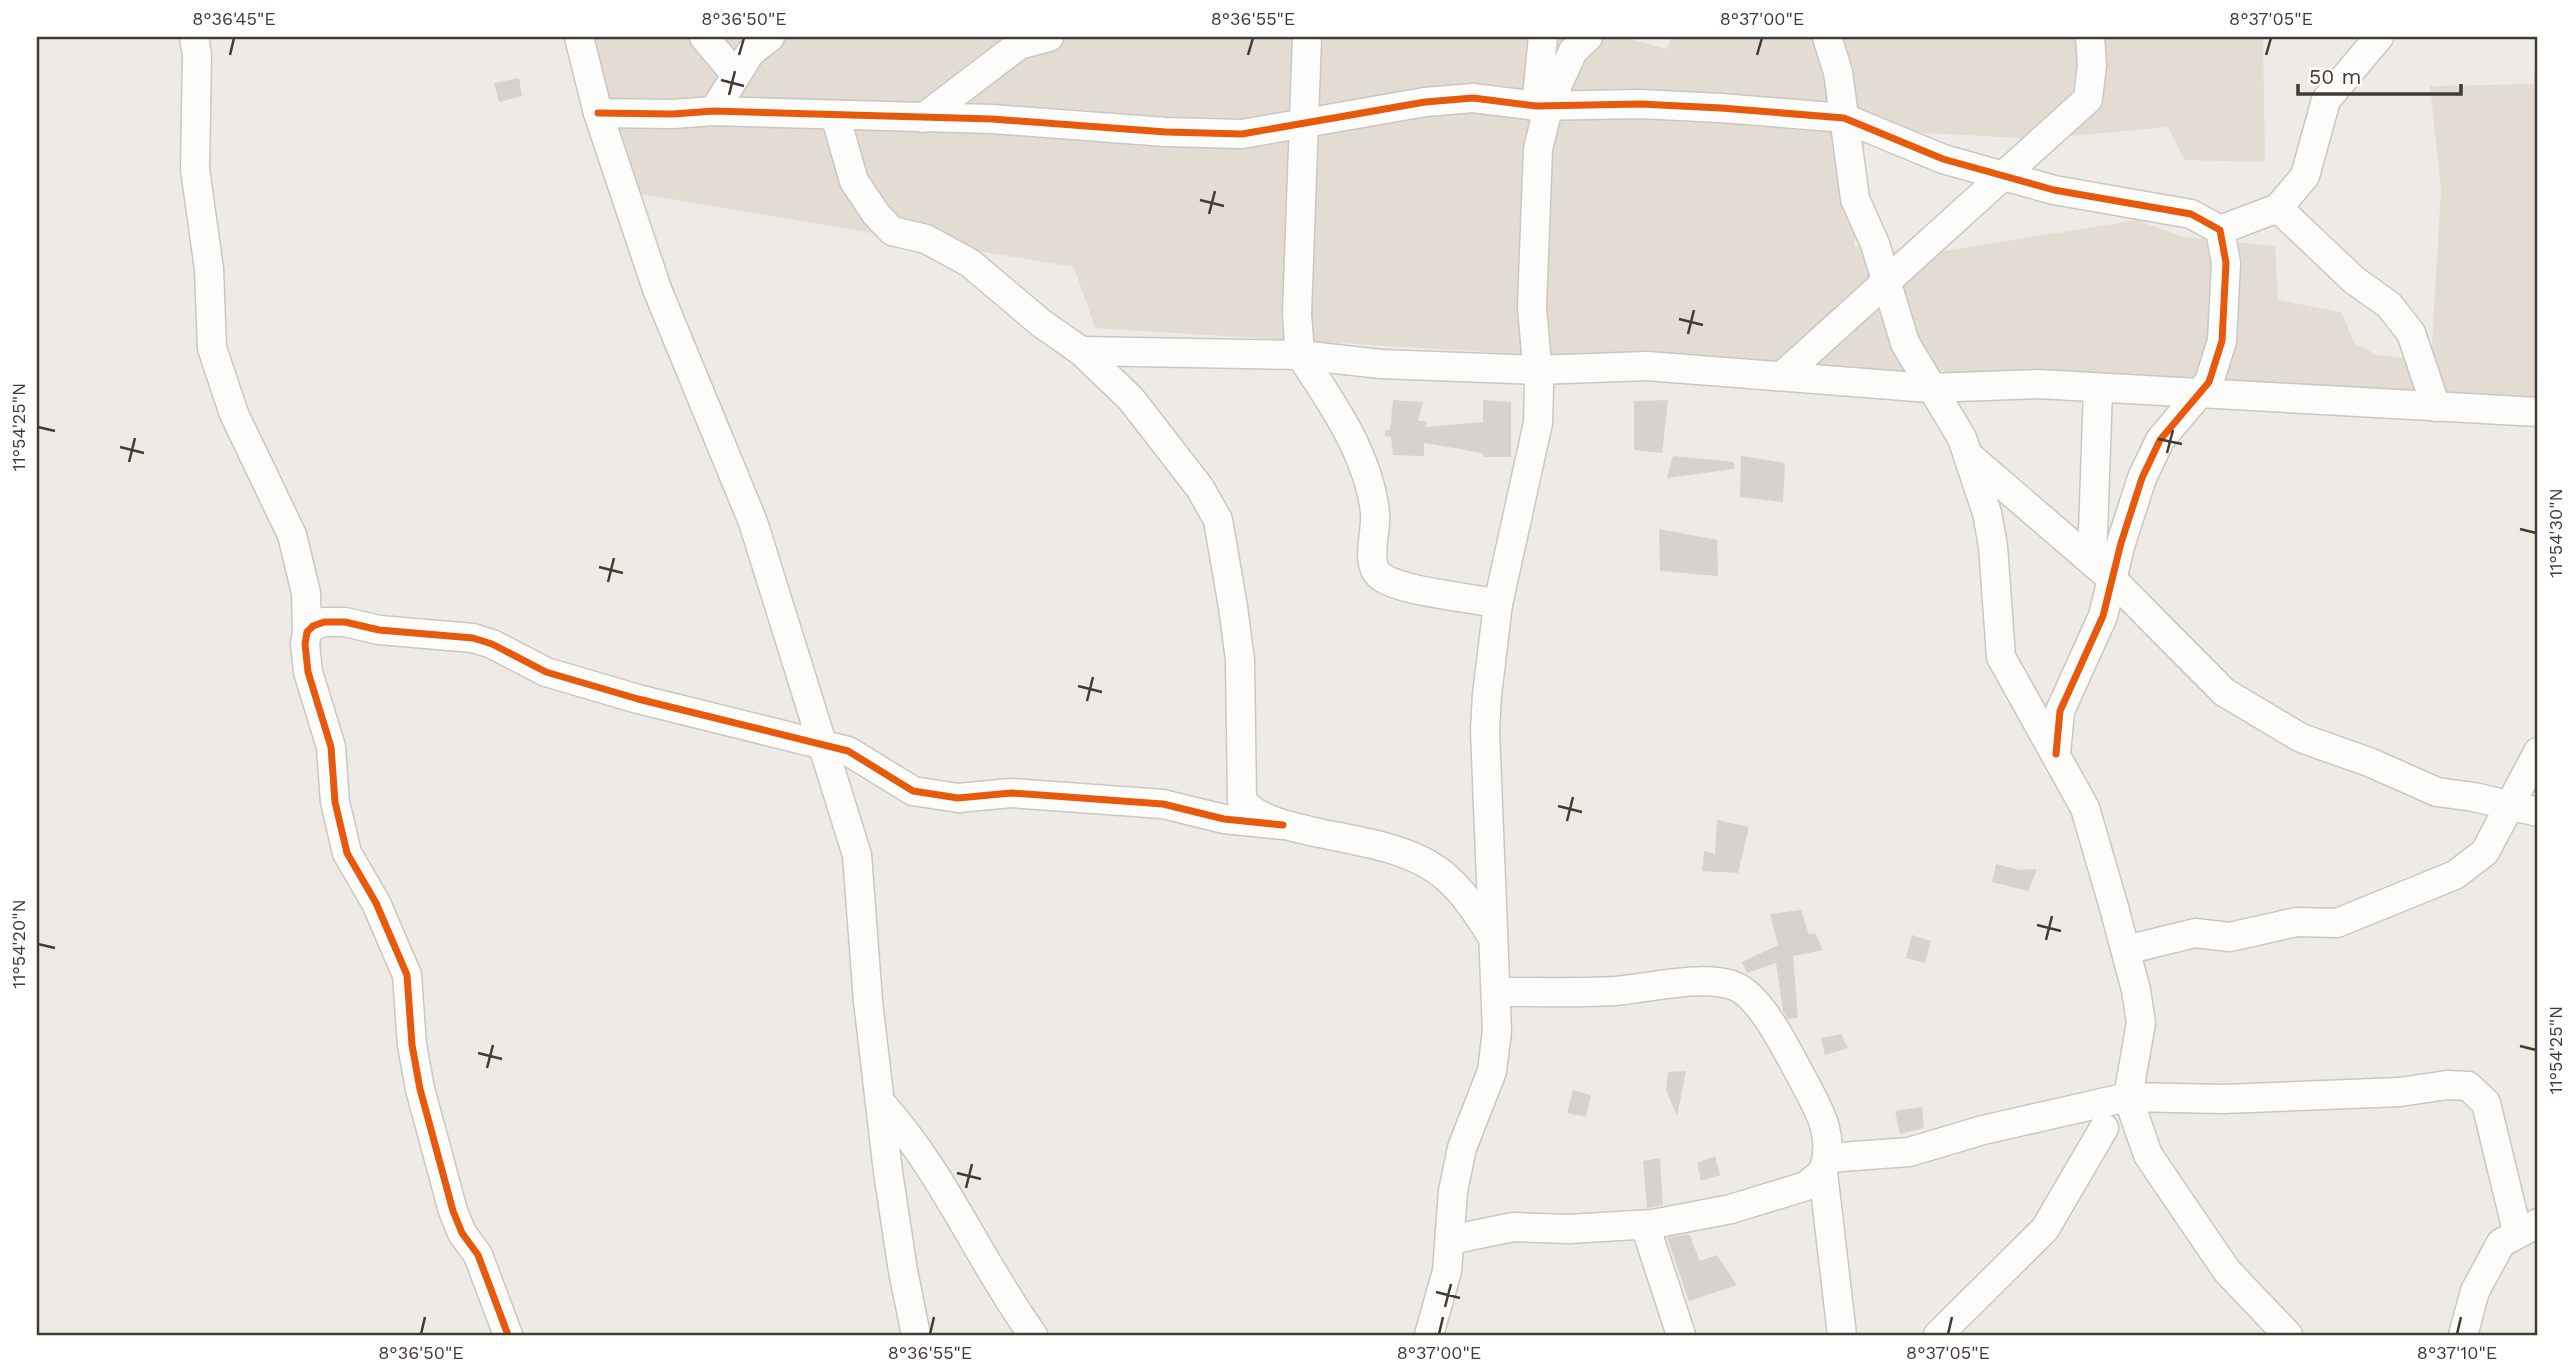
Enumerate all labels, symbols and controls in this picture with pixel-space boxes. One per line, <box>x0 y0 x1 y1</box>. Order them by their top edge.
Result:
text: 8°36'45"E <box>192 8 276 29</box>
text: 8°36'50"E <box>701 8 787 29</box>
text: 8°36'55"E <box>1211 8 1295 29</box>
text: 8°37'00"E <box>1720 8 1804 29</box>
text: 8°37'05"E <box>2229 8 2313 29</box>
scale bar <box>2298 52 2461 96</box>
text: 50 m <box>2309 64 2361 89</box>
text: 11°54'25"N <box>8 383 29 471</box>
text: 11°54'30"N <box>2545 488 2566 578</box>
text: 11°54'20"N <box>8 899 29 989</box>
text: 11°54'25"N <box>2545 1006 2566 1094</box>
text: 8°36'50"E <box>378 1342 464 1363</box>
text: 8°36'55"E <box>888 1342 972 1363</box>
text: 8°37'00"E <box>1397 1342 1481 1363</box>
text: 8°37'05"E <box>1906 1342 1990 1363</box>
text: 8°37'10"E <box>2417 1342 2497 1363</box>

